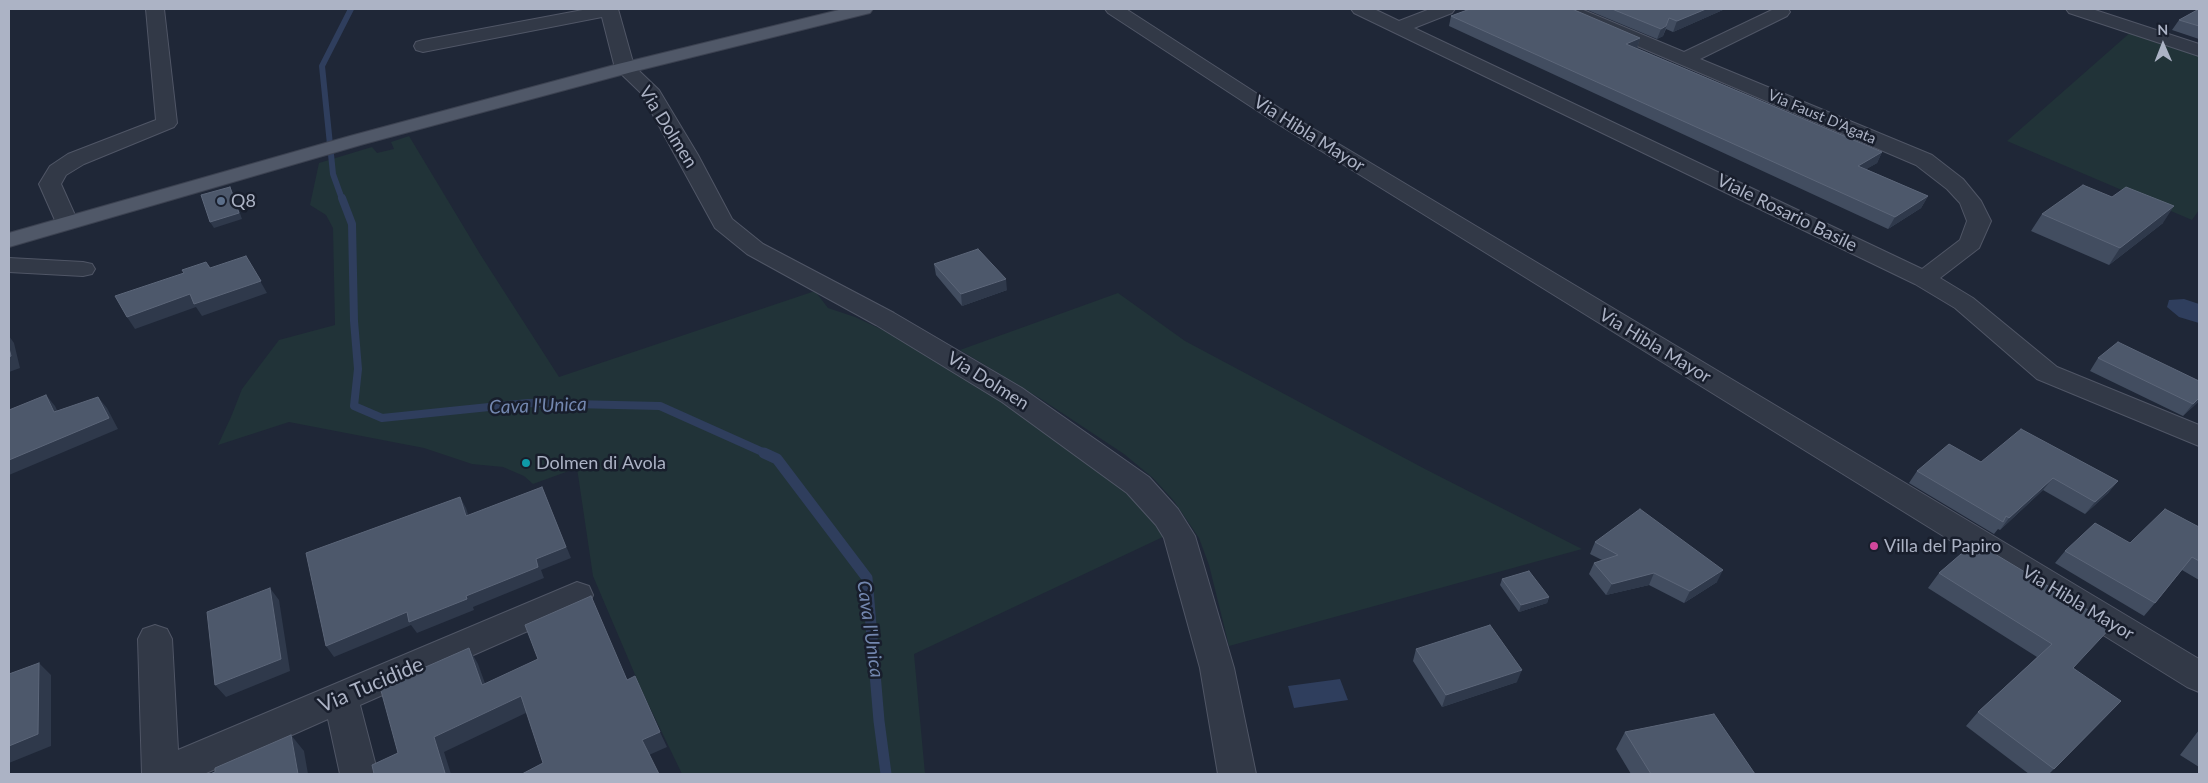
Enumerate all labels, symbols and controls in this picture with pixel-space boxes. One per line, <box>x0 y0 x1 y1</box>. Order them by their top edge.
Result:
north arrow <box>2138 20 2188 70</box>
text: N <box>2157 21 2168 38</box>
street label: Via Dolmen <box>634 82 702 172</box>
street label: Via Faust D'Agata <box>1765 86 1879 148</box>
street label: Via Hibla Mayor <box>1249 91 1369 177</box>
street label: Viale Rosario Basile <box>1713 170 1861 256</box>
place label: Q8 <box>231 190 256 212</box>
marker: Q8 <box>215 195 227 207</box>
street label: Via Hibla Mayor <box>1595 304 1715 388</box>
street label: Via Dolmen <box>943 347 1033 415</box>
water label: Cava l'Unica <box>489 393 587 419</box>
place label: Dolmen di Avola <box>536 452 666 474</box>
marker: Dolmen di Avola <box>520 457 532 469</box>
place label: Villa del Papiro <box>1884 535 2001 557</box>
marker: Villa del Papiro <box>1868 540 1880 552</box>
street label: Via Hibla Mayor <box>2018 561 2138 645</box>
water label: Cava l'Unica <box>852 579 888 679</box>
street label: Via Tucidide <box>315 652 427 718</box>

